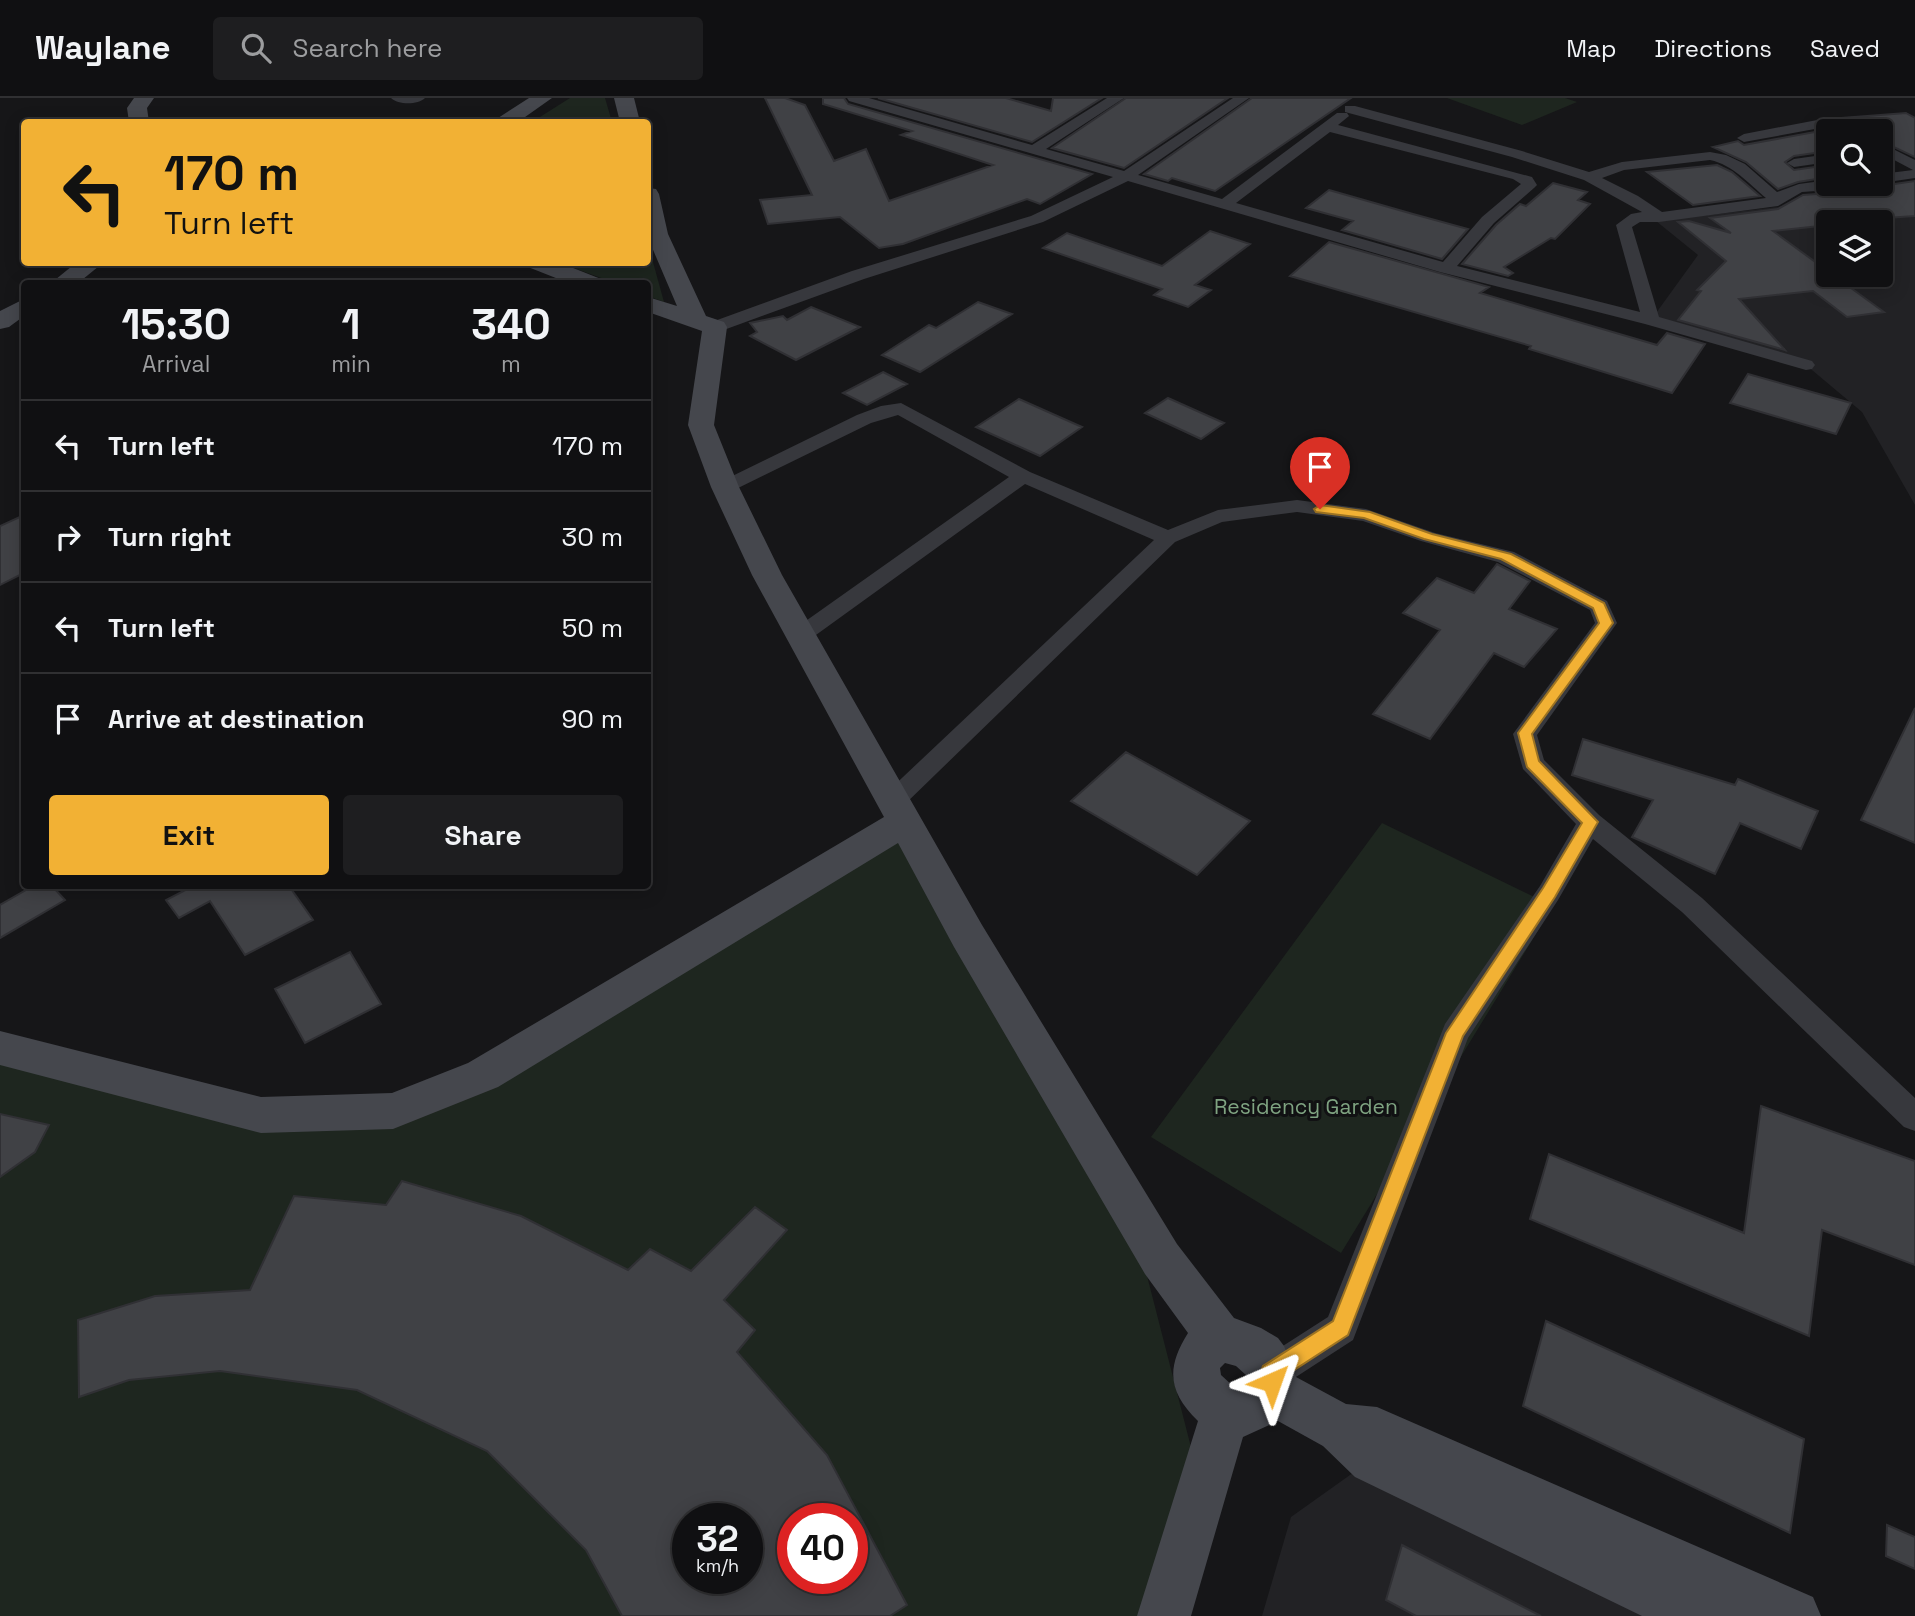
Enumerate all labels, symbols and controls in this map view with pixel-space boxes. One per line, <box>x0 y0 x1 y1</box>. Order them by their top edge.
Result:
search box <box>213 17 703 80</box>
text: Waylane <box>35 27 171 69</box>
icon: search <box>237 29 275 67</box>
text: Search here <box>293 31 442 65</box>
text: Map <box>1566 33 1616 64</box>
text: Directions <box>1654 33 1772 64</box>
text: Saved <box>1810 33 1880 64</box>
map controls <box>1816 119 1893 287</box>
button: search <box>1816 119 1893 196</box>
text: 170 m <box>164 142 299 204</box>
icon: left <box>49 147 140 238</box>
text: Turn left <box>164 203 294 243</box>
button: layers <box>1816 210 1893 287</box>
text: 15:30 <box>121 298 231 351</box>
text: 1 <box>342 298 360 351</box>
text: 340 <box>471 298 551 351</box>
text: Arrival <box>142 349 210 379</box>
text: min <box>331 349 371 379</box>
text: m <box>501 349 521 379</box>
icon: left <box>49 427 87 465</box>
text: Turn left <box>108 429 215 463</box>
text: 170 m <box>552 429 623 463</box>
pin <box>1290 437 1350 509</box>
icon: arrive <box>1301 448 1339 486</box>
icon: right <box>49 518 87 556</box>
text: Turn right <box>108 520 232 554</box>
text: 30 m <box>562 520 623 554</box>
icon: left <box>49 609 87 647</box>
text: Turn left <box>108 611 215 645</box>
text: 50 m <box>562 611 623 645</box>
icon: arrive <box>49 700 87 738</box>
text: Arrive at destination <box>108 702 365 736</box>
text: 90 m <box>561 702 623 736</box>
button: Exit <box>49 795 329 875</box>
button: Share <box>343 795 623 875</box>
park label: Residency Garden <box>1214 1093 1398 1120</box>
position arrow <box>1235 1345 1309 1419</box>
speed limit sign: 40 <box>777 1503 868 1594</box>
text: 32 <box>696 1517 739 1561</box>
text: km/h <box>696 1554 739 1577</box>

